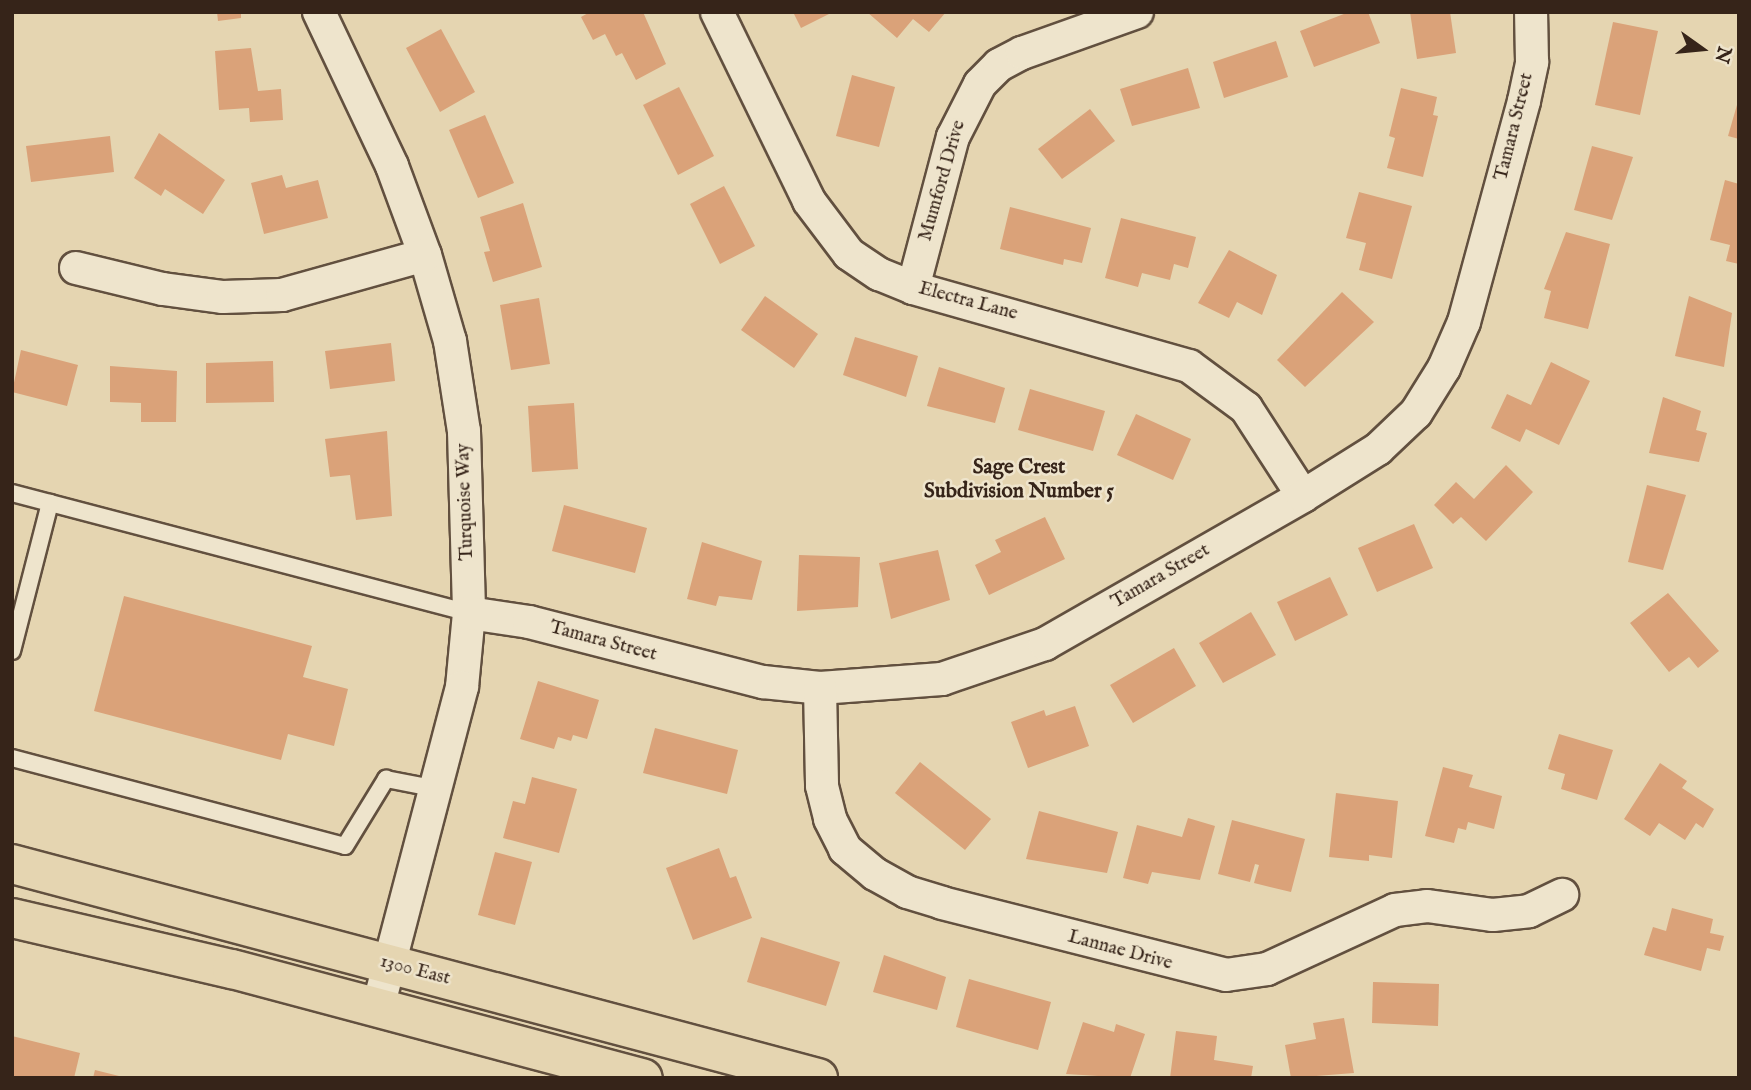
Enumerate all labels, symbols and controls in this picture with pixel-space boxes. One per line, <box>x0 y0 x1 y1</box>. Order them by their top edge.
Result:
north arrow <box>1667 14 1737 84</box>
text: N <box>1709 43 1736 65</box>
street label: Tamara Street <box>1491 71 1539 183</box>
street label: Mumford Drive <box>915 118 971 244</box>
street label: Electra Lane <box>916 278 1020 326</box>
street label: Turquoise Way <box>453 443 479 561</box>
district label: Sage Crest Subdivision Number 5 <box>924 455 1114 505</box>
street label: Tamara Street <box>1108 540 1214 614</box>
street label: Tamara Street <box>547 617 659 667</box>
street label: Lannae Drive <box>1065 926 1175 976</box>
street label: 1300 East <box>377 951 453 991</box>

